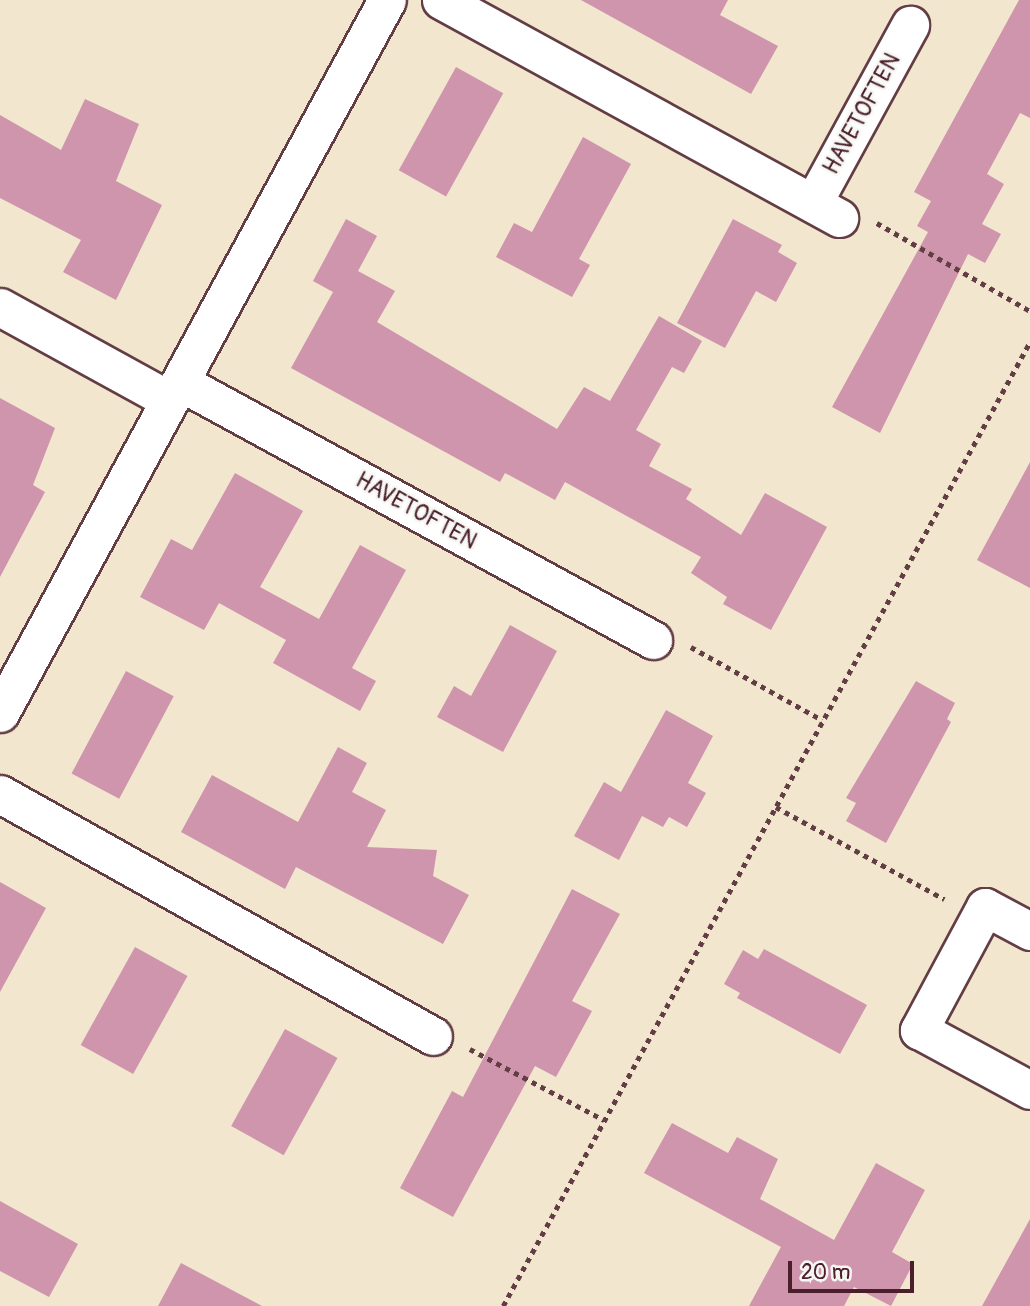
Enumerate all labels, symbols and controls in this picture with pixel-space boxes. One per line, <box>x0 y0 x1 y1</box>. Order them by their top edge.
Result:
street label: HAVETOFTEN <box>817 49 907 179</box>
street label: HAVETOFTEN <box>351 466 481 556</box>
scale bar <box>792 1246 918 1290</box>
text: 20 m <box>801 1259 850 1286</box>

